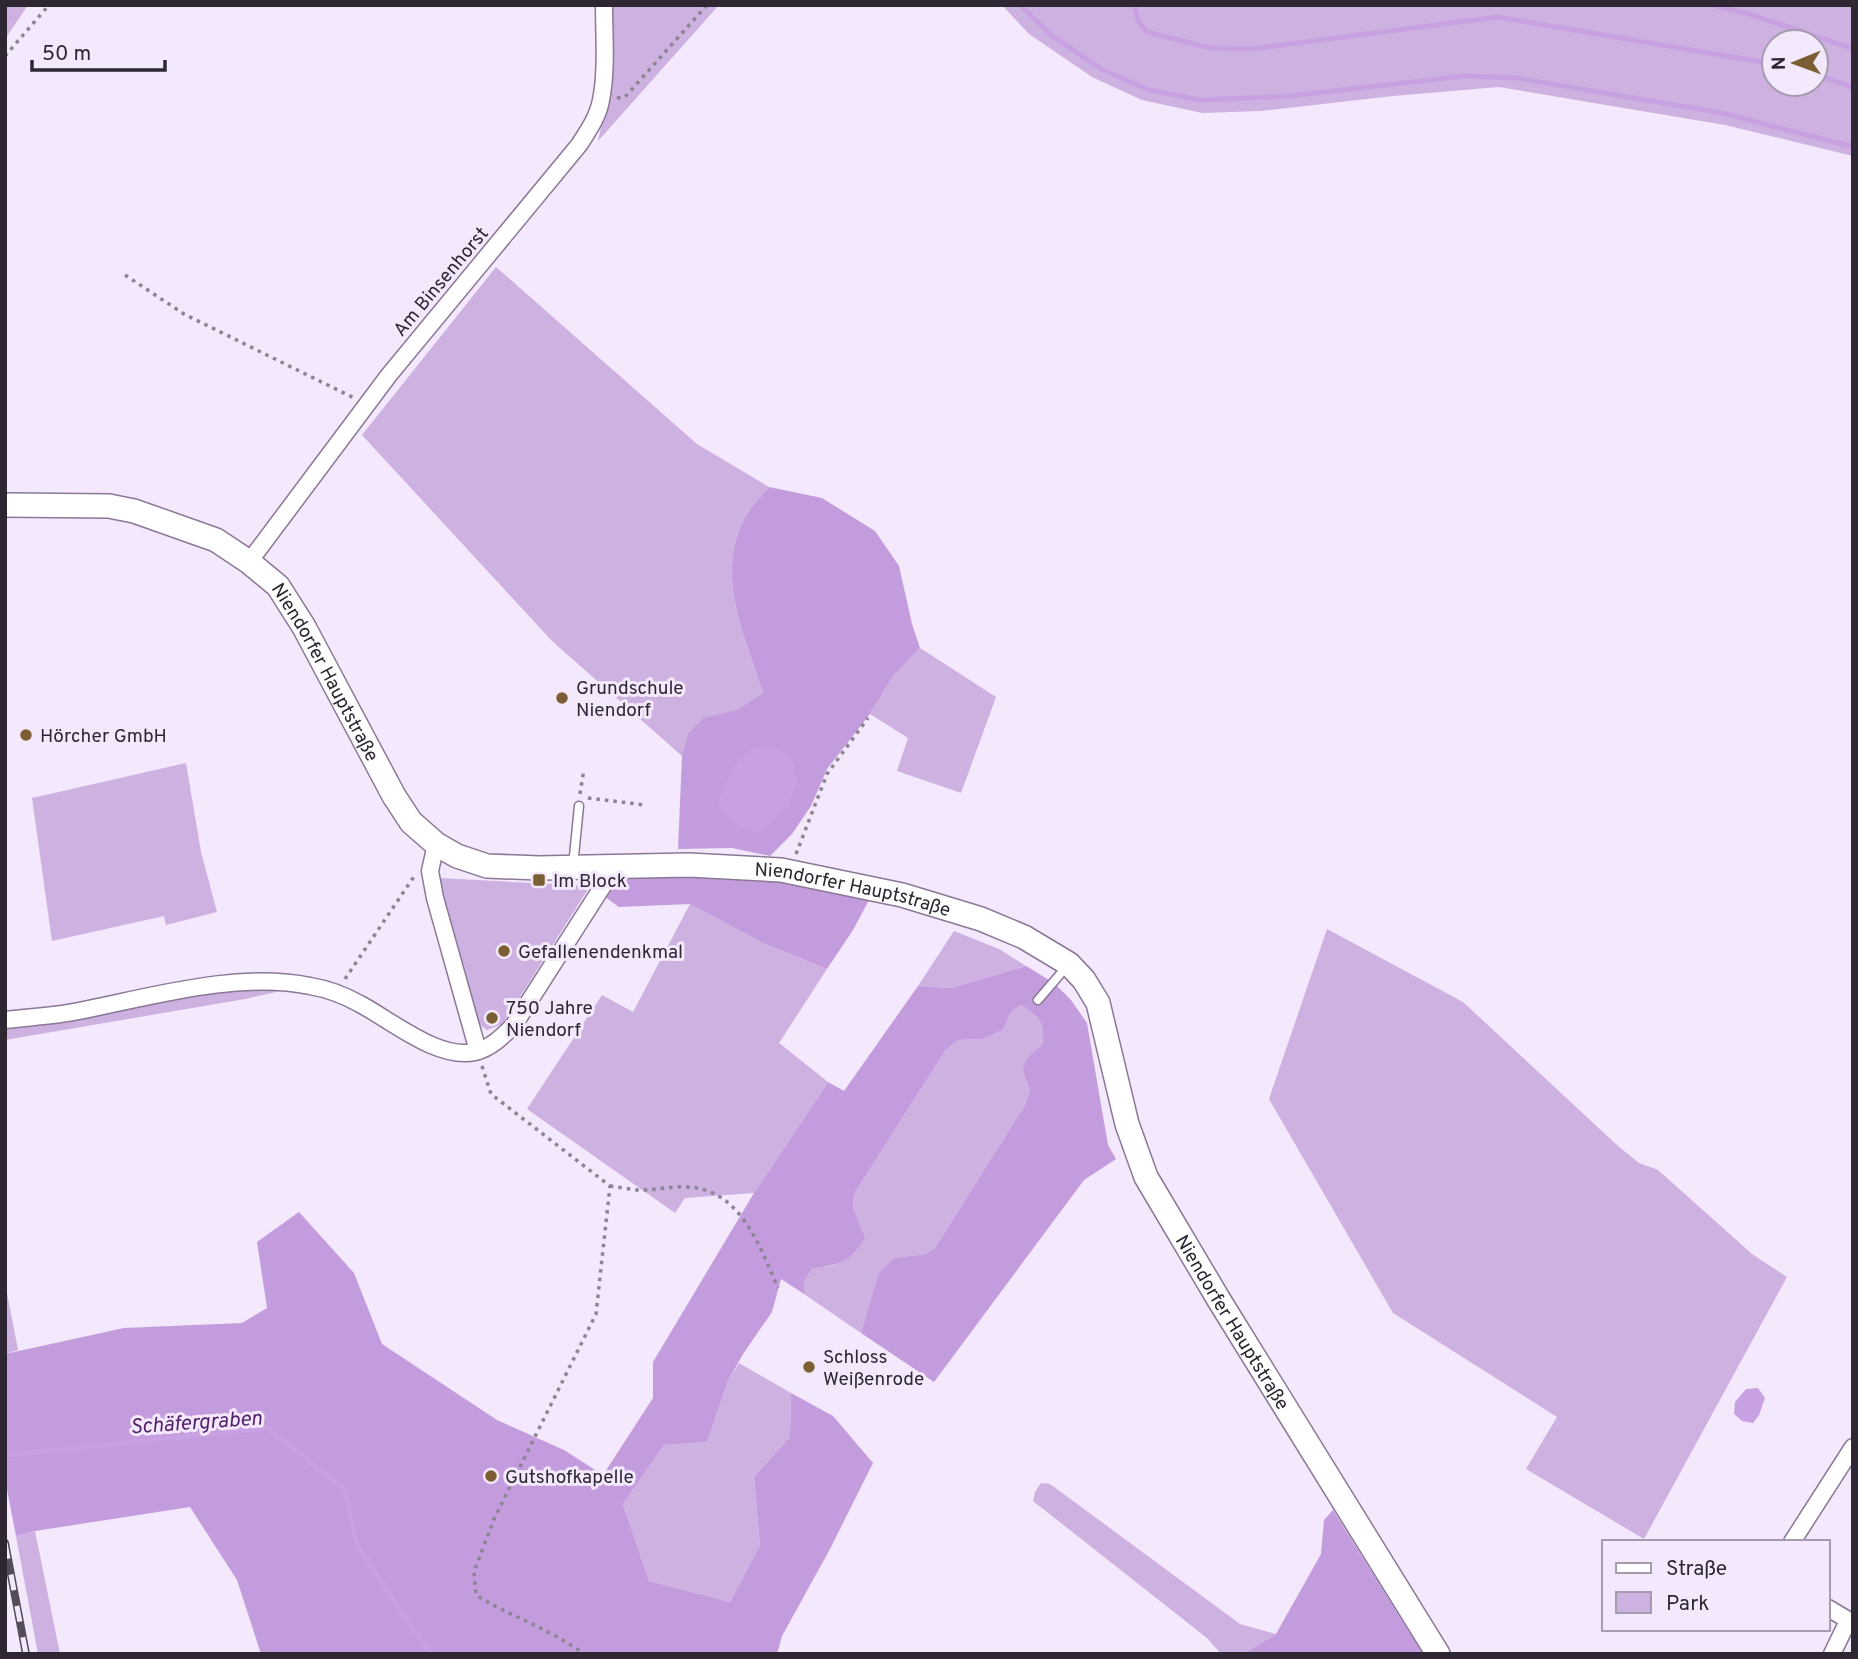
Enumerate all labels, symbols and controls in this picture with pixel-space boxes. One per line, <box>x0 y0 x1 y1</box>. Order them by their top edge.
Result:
scale bar <box>32 28 164 72</box>
north arrow <box>1760 28 1830 98</box>
text: 50 m <box>42 41 91 68</box>
text: N <box>1768 56 1792 70</box>
street label: Am Binsenhorst <box>389 223 494 342</box>
street label: Niendorfer Hauptstraße <box>265 579 383 766</box>
place label: Grundschule Niendorf <box>576 677 684 723</box>
marker: Grundschule Niendorf <box>554 690 570 706</box>
place label: Hörcher GmbH <box>40 725 167 749</box>
marker: Hörcher GmbH <box>18 727 34 743</box>
street label: Niendorfer Hauptstraße <box>754 859 953 923</box>
place label: Im Block <box>553 870 627 894</box>
marker: Im Block <box>531 872 547 888</box>
place label: Gefallenendenkmal <box>518 941 683 965</box>
marker: Gefallenendenkmal <box>496 943 512 959</box>
place label: 750 Jahre Niendorf <box>506 997 593 1043</box>
marker: 750 Jahre Niendorf <box>484 1010 500 1026</box>
street label: Niendorfer Hauptstraße <box>1169 1231 1294 1415</box>
place label: Schloss Weißenrode <box>823 1346 924 1392</box>
marker: Schloss Weißenrode <box>801 1359 817 1375</box>
water label: Schäfergraben <box>129 1405 264 1442</box>
place label: Gutshofkapelle <box>505 1466 634 1490</box>
marker: Gutshofkapelle <box>483 1468 499 1484</box>
legend <box>1602 1540 1830 1631</box>
text: Straße <box>1666 1556 1727 1583</box>
text: Park <box>1666 1591 1709 1618</box>

